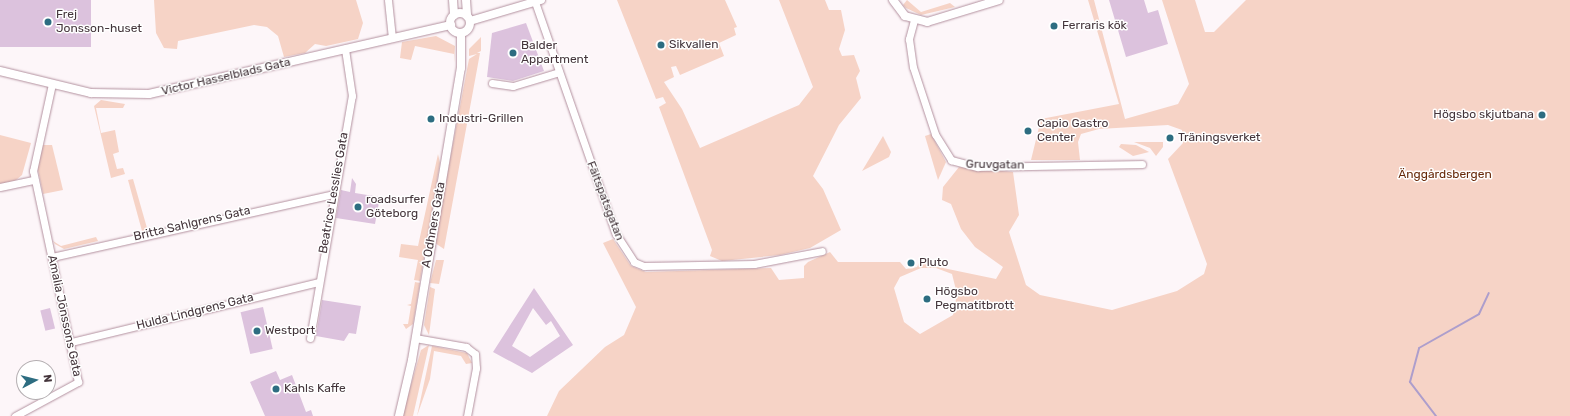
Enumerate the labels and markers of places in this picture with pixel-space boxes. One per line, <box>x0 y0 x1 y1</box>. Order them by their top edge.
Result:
place label: Frej Jonsson-huset <box>56 8 142 36</box>
marker: Frej Jonsson-huset <box>43 17 53 27</box>
place label: Ferraris kök <box>1062 19 1127 33</box>
marker: Ferraris kök <box>1049 21 1059 31</box>
place label: Sikvallen <box>669 38 718 52</box>
place label: Balder Appartment <box>521 39 588 67</box>
marker: Sikvallen <box>656 40 666 50</box>
marker: Balder Appartment <box>508 48 518 58</box>
place label: Högsbo skjutbana <box>1433 108 1534 122</box>
marker: Högsbo skjutbana <box>1537 110 1547 120</box>
place label: Industri-Grillen <box>439 112 523 126</box>
marker: Industri-Grillen <box>426 114 436 124</box>
place label: Capio Gastro Center <box>1037 117 1108 145</box>
marker: Capio Gastro Center <box>1022 125 1034 137</box>
place label: Träningsverket <box>1178 131 1261 145</box>
marker: Träningsverket <box>1165 133 1175 143</box>
place label: roadsurfer Göteborg <box>366 193 425 221</box>
marker: roadsurfer Göteborg <box>353 202 363 212</box>
place label: Pluto <box>919 256 948 270</box>
marker: Pluto <box>906 258 916 268</box>
place label: Högsbo Pegmatitbrott <box>935 285 1014 313</box>
marker: Högsbo Pegmatitbrott <box>922 294 932 304</box>
place label: Westport <box>265 324 315 338</box>
marker: Westport <box>252 326 262 336</box>
place label: Kahls Kaffe <box>284 382 346 396</box>
marker: Kahls Kaffe <box>271 384 281 394</box>

